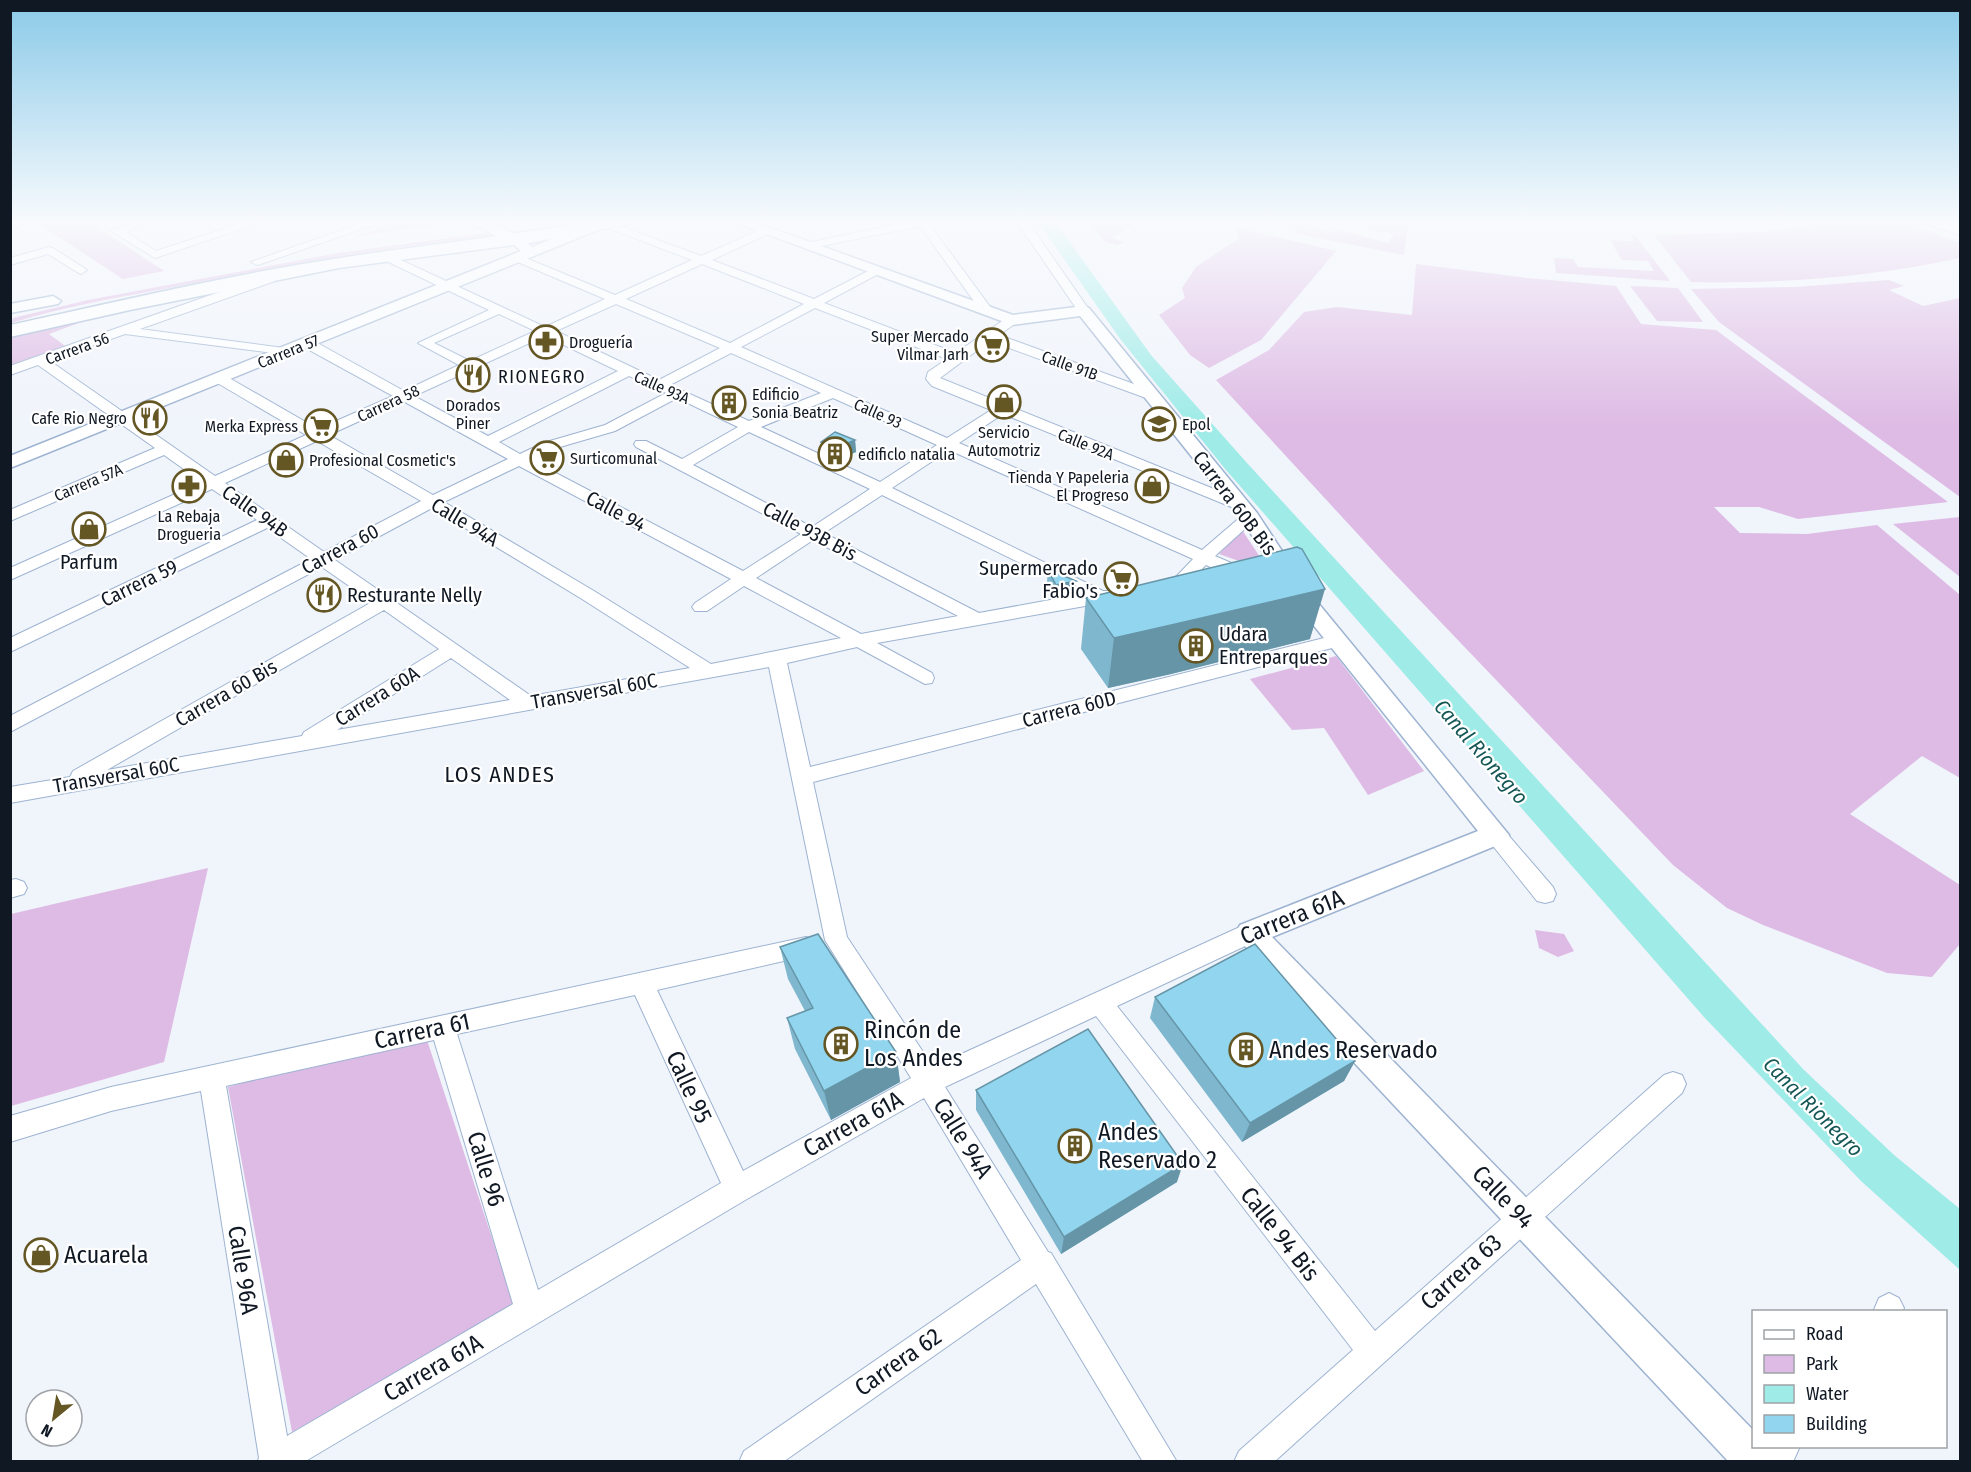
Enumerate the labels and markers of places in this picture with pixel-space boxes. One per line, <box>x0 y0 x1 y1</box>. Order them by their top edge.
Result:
pharmacy icon: Droguería <box>528 324 564 360</box>
place label: Super Mercado Vilmar Jarh <box>871 327 969 364</box>
supermarket icon: Super Mercado Vilmar Jarh <box>974 327 1010 363</box>
place label: Droguería <box>569 333 633 352</box>
restaurant icon: Dorados Piner <box>455 357 491 393</box>
shop icon: Servicio Automotriz <box>986 384 1022 420</box>
building icon: Edificio Sonia Beatriz <box>711 385 747 421</box>
place label: Edificio Sonia Beatriz <box>752 385 838 422</box>
place label: Dorados Piner <box>446 396 500 433</box>
restaurant icon: Cafe Rio Negro <box>132 400 168 436</box>
school or university icon: Epol <box>1141 406 1177 442</box>
supermarket icon: Merka Express <box>303 408 339 444</box>
place label: Cafe Rio Negro <box>31 409 127 428</box>
place label: Epol <box>1182 415 1211 434</box>
place label: Merka Express <box>205 417 298 436</box>
place label: Servicio Automotriz <box>968 423 1040 460</box>
building icon: edificlo natalia <box>817 436 853 472</box>
supermarket icon: Surticomunal <box>529 440 565 476</box>
shop icon: Profesional Cosmetic's <box>268 442 304 478</box>
place label: edificlo natalia <box>858 445 955 464</box>
place label: Surticomunal <box>570 449 657 468</box>
place label: Profesional Cosmetic's <box>309 451 456 470</box>
pharmacy icon: La Rebaja Drogueria <box>171 468 207 504</box>
place label: Tienda Y Papeleria El Progreso <box>1008 468 1129 505</box>
shop icon: Tienda Y Papeleria El Progreso <box>1134 468 1170 504</box>
place label: La Rebaja Drogueria <box>157 507 221 544</box>
shop icon: Parfum <box>71 511 107 547</box>
place label: Parfum <box>60 550 118 574</box>
place label: Supermercado Fabio's <box>979 556 1098 603</box>
supermarket icon: Supermercado Fabio's <box>1103 561 1139 597</box>
restaurant icon: Resturante Nelly <box>306 577 342 613</box>
place label: Resturante Nelly <box>347 583 482 607</box>
place label: Udara Entreparques <box>1219 622 1328 669</box>
building icon: Udara Entreparques <box>1178 628 1214 664</box>
place label: Rincón de Los Andes <box>864 1016 963 1072</box>
building icon: Rincón de Los Andes <box>823 1026 859 1062</box>
building icon: Andes Reservado <box>1228 1032 1264 1068</box>
place label: Andes Reservado <box>1269 1036 1438 1064</box>
place label: Andes Reservado 2 <box>1098 1118 1217 1174</box>
building icon: Andes Reservado 2 <box>1057 1128 1093 1164</box>
shop icon: Acuarela <box>23 1237 59 1273</box>
place label: Acuarela <box>64 1241 149 1269</box>

